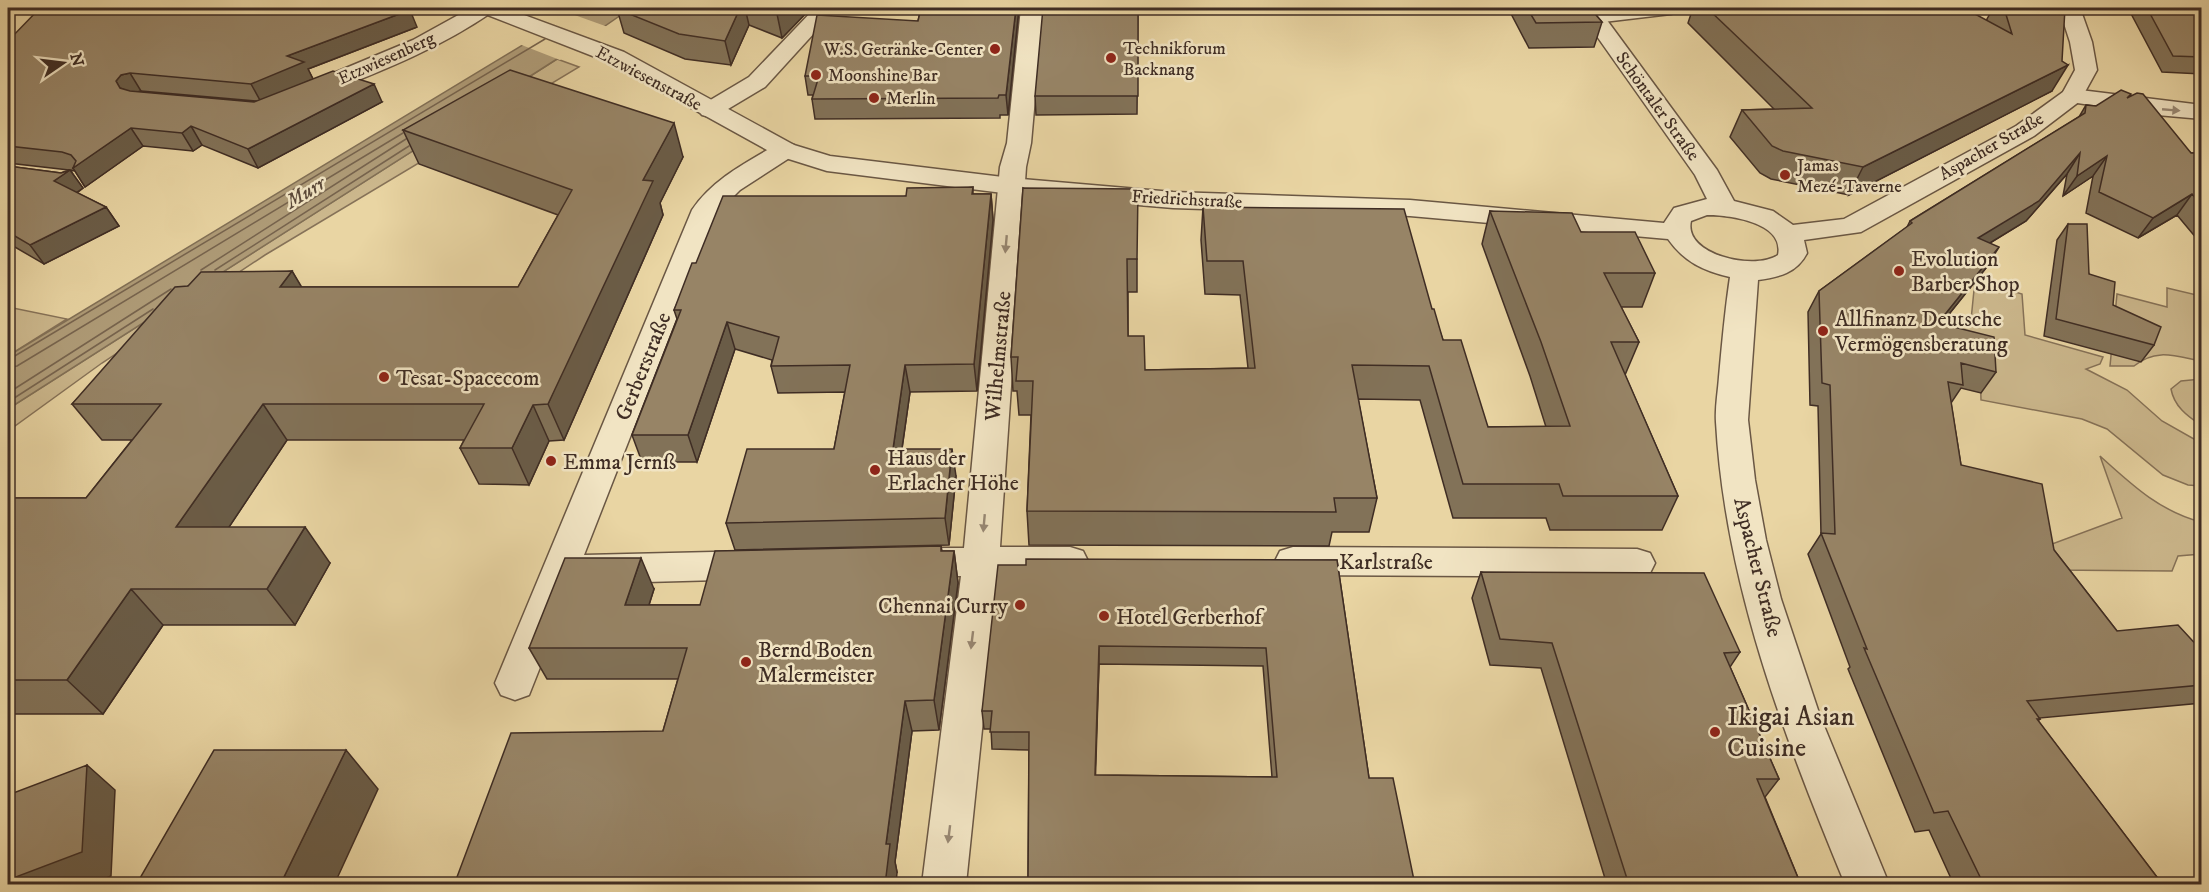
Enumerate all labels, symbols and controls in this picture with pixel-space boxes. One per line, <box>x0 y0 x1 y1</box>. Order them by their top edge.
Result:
street label: Etzwiesenberg <box>334 28 439 90</box>
north arrow <box>33 33 93 93</box>
place label: Technikforum Backnang <box>1123 38 1226 81</box>
place label: W.S. Getränke-Center <box>823 39 983 61</box>
street label: Etzwiesenstraße <box>592 42 705 116</box>
marker: W.S. Getränke-Center <box>988 42 1002 56</box>
street label: Schöntaler Straße <box>1610 48 1704 165</box>
text: N <box>65 51 88 68</box>
marker: Technikforum Backnang <box>1104 51 1118 65</box>
place label: Moonshine Bar <box>828 65 938 87</box>
marker: Moonshine Bar <box>809 68 823 82</box>
place label: Merlin <box>886 88 936 110</box>
marker: Merlin <box>867 91 881 105</box>
one-way arrow <box>2162 105 2181 115</box>
street label: Aspacher Straße <box>1935 108 2048 186</box>
place label: Jamas Mezé-Taverne <box>1795 155 1902 198</box>
marker: Jamas Mezé-Taverne <box>1778 168 1792 182</box>
water label: Murr <box>280 171 332 216</box>
street label: Friedrichstraße <box>1131 186 1243 214</box>
one-way arrow <box>1001 235 1011 254</box>
place label: Evolution Barber Shop <box>1911 246 2020 298</box>
marker: Evolution Barber Shop <box>1892 264 1906 278</box>
street label: Wilhelmstraße <box>979 290 1018 423</box>
place label: Allfinanz Deutsche Vermögensberatung <box>1834 306 2008 358</box>
street label: Gerberstraße <box>609 308 677 425</box>
marker: Allfinanz Deutsche Vermögensberatung <box>1816 324 1830 338</box>
place label: Tesat-Spacecom <box>396 365 539 392</box>
marker: Tesat-Spacecom <box>377 370 391 384</box>
place label: Haus der Erlacher Höhe <box>887 445 1019 497</box>
place label: Emma Jernß <box>563 449 676 476</box>
marker: Emma Jernß <box>544 454 558 468</box>
marker: Haus der Erlacher Höhe <box>868 463 882 477</box>
street label: Aspacher Straße <box>1727 495 1788 640</box>
one-way arrow <box>979 513 988 532</box>
street label: Karlstraße <box>1339 549 1433 576</box>
place label: Chennai Curry <box>878 593 1009 620</box>
marker: Chennai Curry <box>1013 598 1027 612</box>
place label: Hotel Gerberhof <box>1116 604 1266 631</box>
marker: Hotel Gerberhof <box>1097 609 1111 623</box>
one-way arrow <box>967 631 976 650</box>
place label: Bernd Boden Malermeister <box>758 637 875 689</box>
marker: Bernd Boden Malermeister <box>739 655 753 669</box>
place label: Ikigai Asian Cuisine <box>1727 700 1855 765</box>
marker: Ikigai Asian Cuisine <box>1708 725 1722 739</box>
one-way arrow <box>945 824 954 843</box>

